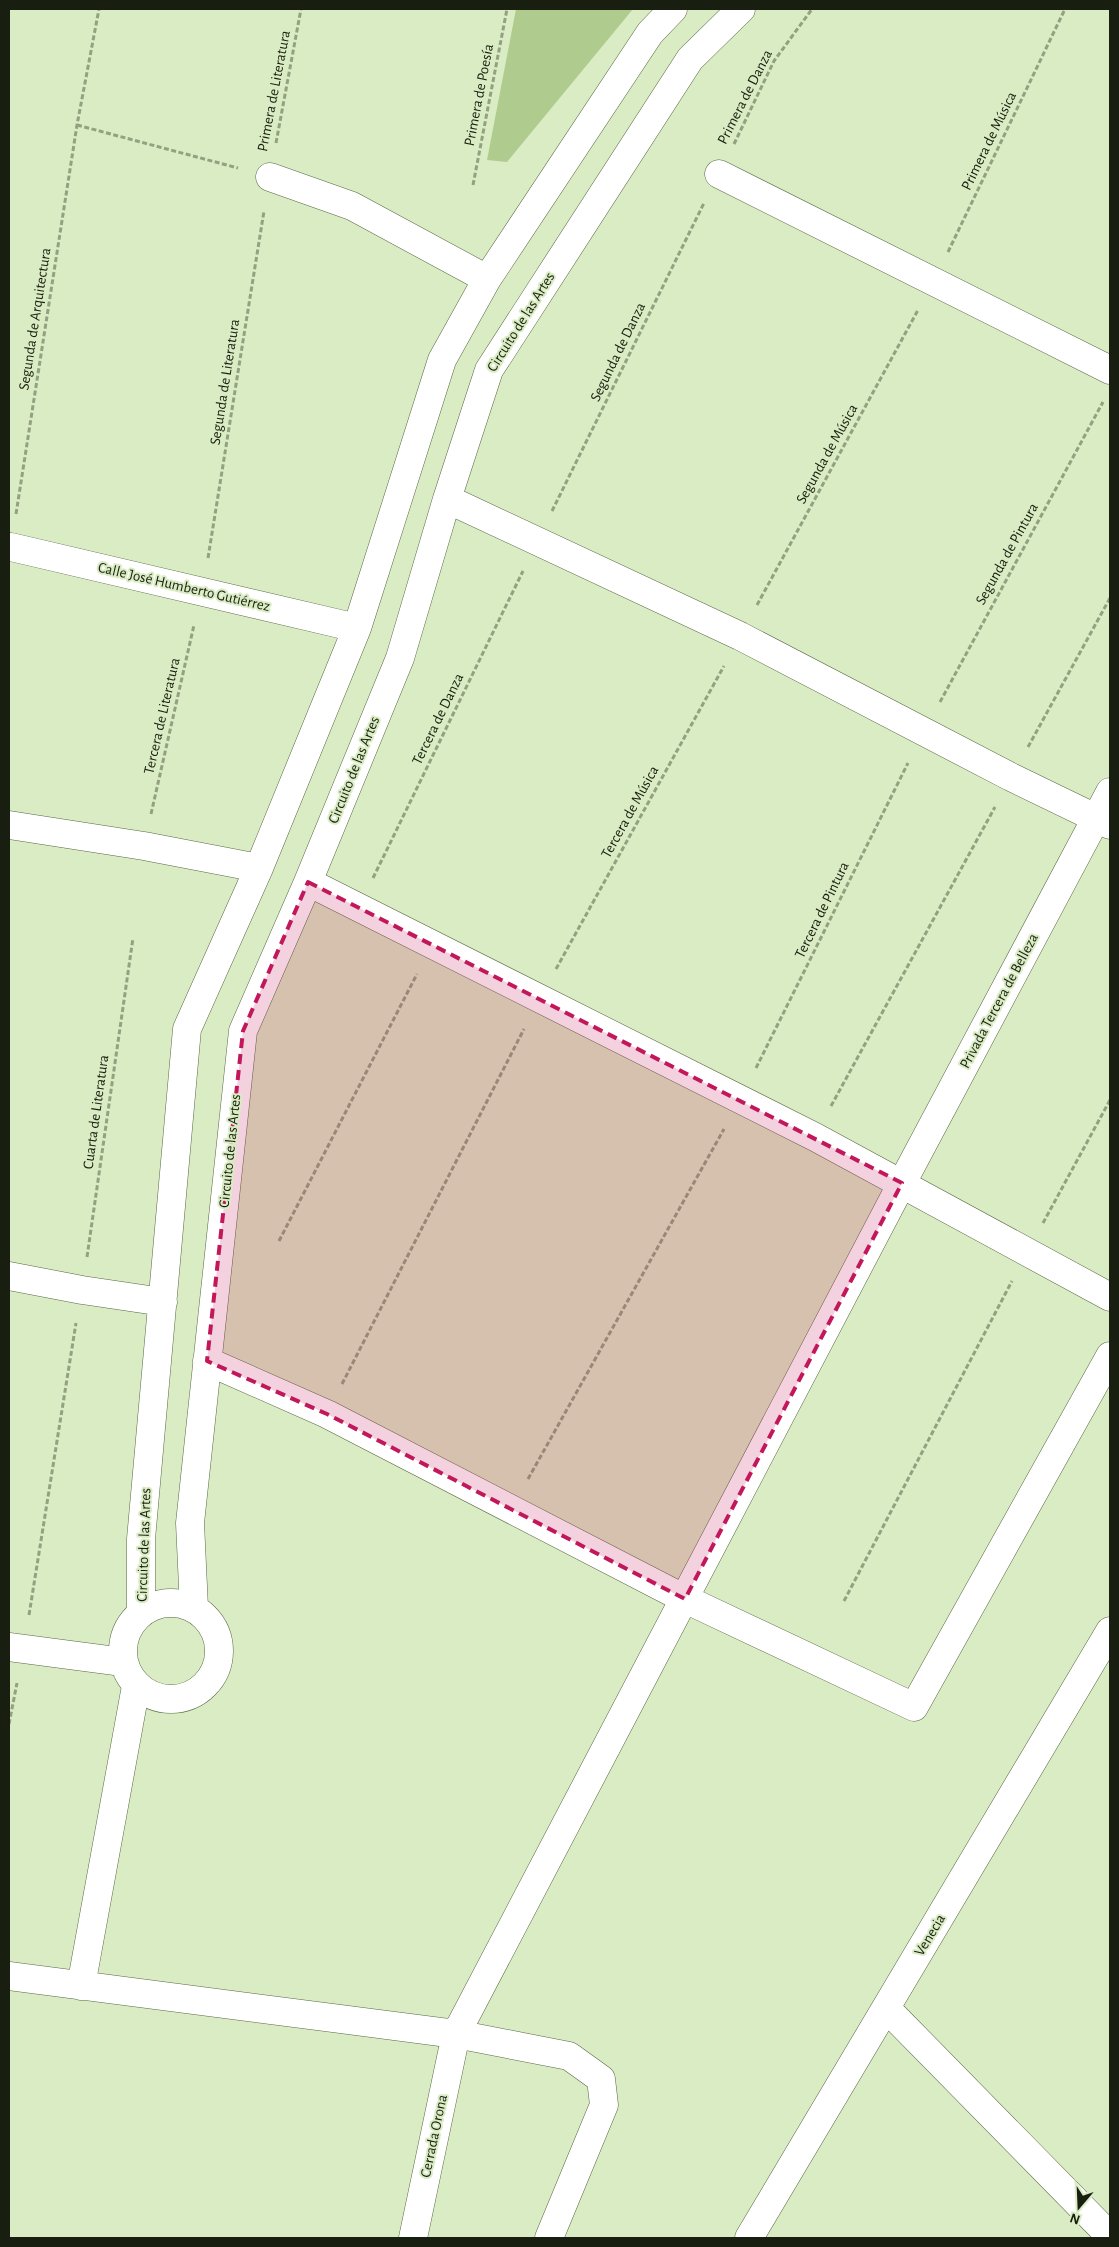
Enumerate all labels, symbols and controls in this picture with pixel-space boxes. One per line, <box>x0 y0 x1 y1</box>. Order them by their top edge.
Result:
street label: Primera de Literatura <box>255 29 293 153</box>
street label: Primera de Poesía <box>462 43 496 147</box>
street label: Primera de Danza <box>715 47 775 147</box>
street label: Primera de Música <box>959 89 1019 192</box>
street label: Segunda de Arquitectura <box>16 247 54 391</box>
street label: Circuito de las Artes <box>484 270 558 374</box>
street label: Segunda de Danza <box>588 300 648 404</box>
street label: Segunda de Literatura <box>208 318 242 446</box>
street label: Segunda de Música <box>793 402 861 506</box>
street label: Segunda de Pintura <box>973 501 1041 607</box>
street label: Calle José Humberto Gutiérrez <box>96 560 272 614</box>
street label: Tercera de Literatura <box>141 656 183 776</box>
street label: Tercera de Danza <box>409 671 467 767</box>
street label: Circuito de las Artes <box>326 714 382 826</box>
street label: Tercera de Música <box>598 763 662 861</box>
street label: Tercera de Pintura <box>792 859 852 961</box>
street label: Privada Tercera de Belleza <box>957 931 1041 1071</box>
street label: Cuarta de Literatura <box>81 1054 111 1170</box>
street label: Circuito de las Artes <box>217 1094 243 1208</box>
street label: Circuito de las Artes <box>135 1488 153 1602</box>
street label: Venecia <box>912 1911 948 1958</box>
street label: Cerrada Orona <box>418 2093 450 2179</box>
north arrow <box>1054 2182 1104 2232</box>
text: N <box>1068 2210 1082 2227</box>

